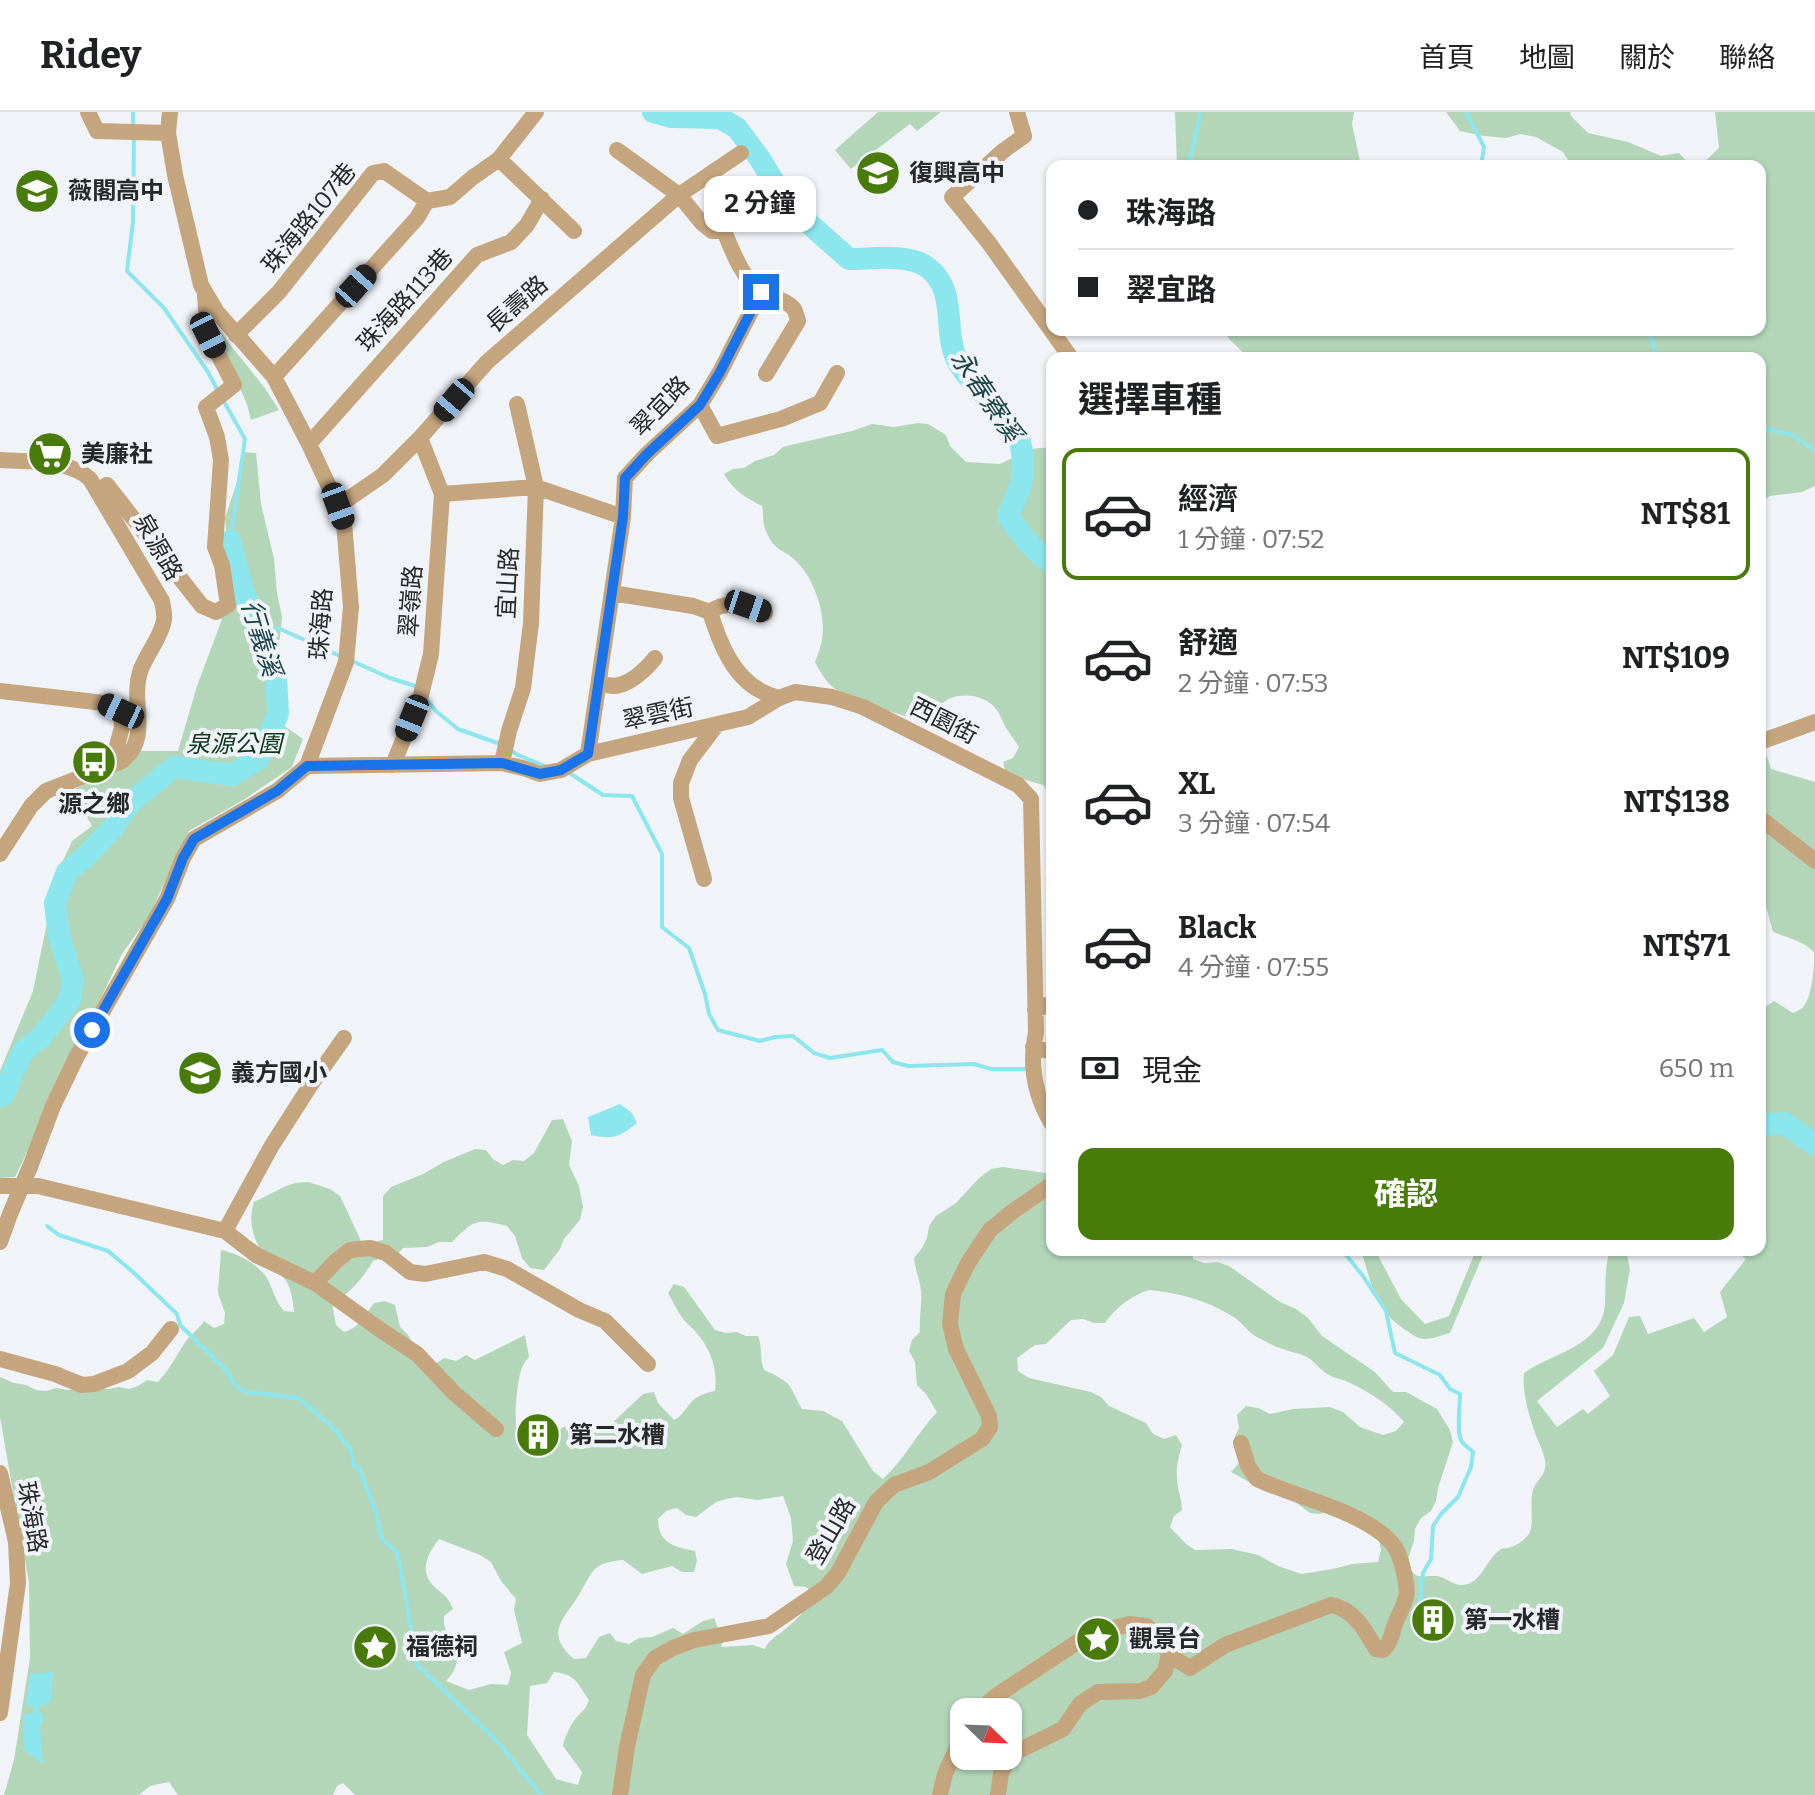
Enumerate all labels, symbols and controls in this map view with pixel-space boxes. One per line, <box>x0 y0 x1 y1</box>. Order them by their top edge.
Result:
text: Ridey <box>40 32 141 78</box>
text: 首頁 <box>1419 41 1475 74</box>
text: 地圖 <box>1519 41 1575 74</box>
text: 關於 <box>1619 41 1675 74</box>
text: 聯絡 <box>1719 41 1775 74</box>
school or university icon: 復興高中 <box>854 149 902 197</box>
street label: 珠海路107巷 <box>256 157 362 279</box>
place label: 復興高中 <box>909 159 1005 187</box>
school or university icon: 薇閣高中 <box>13 167 61 215</box>
callout: 2 分鐘 <box>705 176 817 232</box>
place label: 薇閣高中 <box>68 177 164 205</box>
text: 2 分鐘 <box>724 188 796 219</box>
text: 珠海路 <box>1126 195 1216 231</box>
street label: 珠海路113巷 <box>351 243 459 357</box>
car <box>331 260 381 312</box>
street label: 長壽路 <box>481 270 553 338</box>
text: 翠宜路 <box>1126 272 1216 308</box>
route end <box>743 274 779 310</box>
car <box>186 308 230 362</box>
water label: 永春寮溪 <box>944 344 1030 451</box>
street label: 翠宜路 <box>625 370 695 442</box>
car <box>429 374 479 426</box>
text: 選擇車種 <box>1078 378 1222 422</box>
supermarket icon: 美廉社 <box>26 430 74 478</box>
place label: 美廉社 <box>81 440 153 468</box>
icon: car <box>1082 478 1154 550</box>
car <box>319 479 357 533</box>
text: 經濟 <box>1178 481 1238 517</box>
text: NT$81 <box>1641 496 1730 532</box>
street label: 泉源路 <box>128 509 188 585</box>
text: 1 分鐘 · 07:52 <box>1178 524 1324 555</box>
street label: 宜山路 <box>492 546 524 620</box>
street label: 翠嶺路 <box>395 564 427 638</box>
street label: 珠海路 <box>305 587 337 661</box>
car <box>721 587 775 625</box>
water label: 行義溪 <box>235 596 288 684</box>
icon: car <box>1082 622 1154 694</box>
text: 舒適 <box>1178 625 1238 661</box>
text: NT$109 <box>1622 640 1730 676</box>
text: 2 分鐘 · 07:53 <box>1178 668 1329 699</box>
car <box>94 690 148 732</box>
car <box>392 691 432 745</box>
street label: 西園街 <box>906 692 982 750</box>
street label: 翠雲街 <box>620 693 696 735</box>
park label: 泉源公園 <box>186 730 285 758</box>
bus stop icon: 源之鄉 <box>70 738 118 786</box>
icon: car <box>1082 766 1154 838</box>
text: XL <box>1178 766 1215 802</box>
text: NT$138 <box>1623 784 1730 820</box>
place label: 源之鄉 <box>58 790 130 818</box>
text: 3 分鐘 · 07:54 <box>1178 808 1330 839</box>
icon: car <box>1082 910 1154 982</box>
text: Black <box>1178 910 1256 946</box>
text: NT$71 <box>1642 928 1730 964</box>
text: 4 分鐘 · 07:55 <box>1178 952 1329 983</box>
route start <box>74 1012 110 1048</box>
icon: cash <box>1078 1046 1122 1090</box>
school or university icon: 義方國小 <box>176 1049 224 1097</box>
text: 現金 <box>1142 1053 1202 1089</box>
text: 650 m <box>1659 1053 1734 1084</box>
place label: 義方國小 <box>231 1059 327 1087</box>
button: 確認 <box>1078 1148 1734 1240</box>
building icon: 第二水槽 <box>514 1411 562 1459</box>
place label: 第二水槽 <box>569 1421 665 1449</box>
street label: 珠海路 <box>12 1479 52 1555</box>
street label: 登山路 <box>801 1493 861 1569</box>
building icon: 第一水槽 <box>1409 1596 1457 1644</box>
place label: 第一水槽 <box>1464 1606 1560 1634</box>
place icon: 觀景台 <box>1074 1615 1122 1663</box>
place icon: 福德祠 <box>351 1623 399 1671</box>
place label: 觀景台 <box>1129 1625 1201 1653</box>
place label: 福德祠 <box>406 1633 478 1661</box>
north arrow <box>950 1698 1022 1770</box>
map controls <box>950 1698 1022 1770</box>

